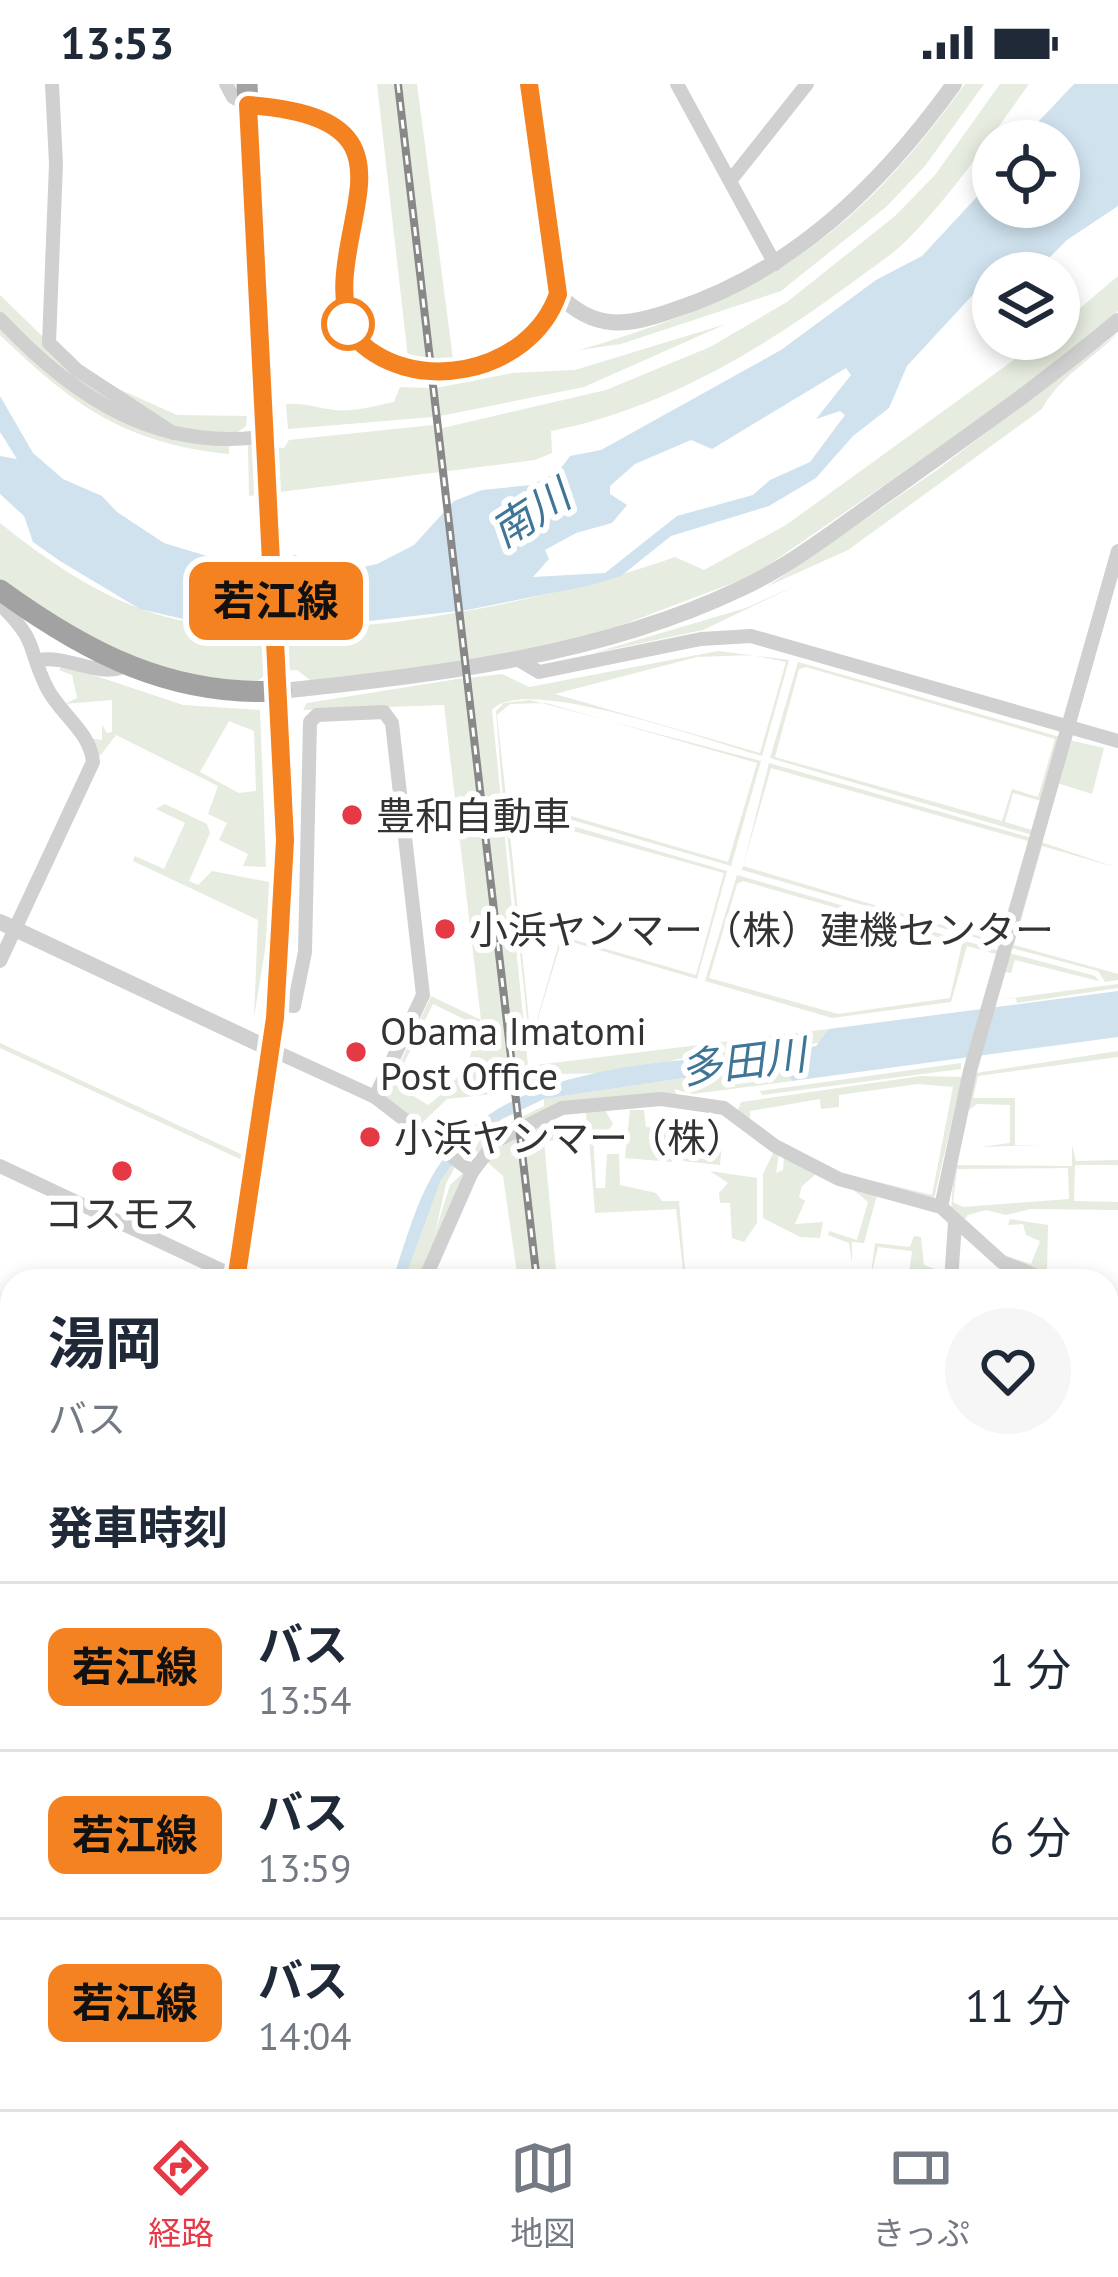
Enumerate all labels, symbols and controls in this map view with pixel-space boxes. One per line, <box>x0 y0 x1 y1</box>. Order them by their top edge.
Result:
text: 13:53 <box>60 13 174 71</box>
map controls <box>972 120 1080 360</box>
button: locate <box>972 120 1080 228</box>
button: layers <box>972 252 1080 360</box>
unlabelled marker <box>323 299 373 349</box>
water label: 南川 <box>480 465 584 559</box>
line badge: 若江線 <box>207 562 345 640</box>
text: 若江線 <box>213 573 339 628</box>
place label: 豊和自動車 <box>376 790 571 841</box>
marker: 豊和自動車 <box>339 802 365 828</box>
place label: 小浜ヤンマー（株）建機センター <box>469 904 1054 955</box>
marker: 小浜ヤンマー（株）建機センター <box>432 916 458 942</box>
place label: Obama Imatomi Post Office <box>380 1005 647 1101</box>
water label: 多田川 <box>677 1026 813 1096</box>
marker: Obama Imatomi Post Office <box>343 1039 369 1065</box>
place label: 小浜ヤンマー（株） <box>394 1112 745 1163</box>
marker: 小浜ヤンマー（株） <box>357 1124 383 1150</box>
marker: コスモス <box>109 1158 135 1184</box>
place label: コスモス <box>44 1188 200 1239</box>
text: 湯岡 <box>48 1306 162 1380</box>
button: heart <box>945 1308 1071 1434</box>
text: バス <box>48 1393 126 1444</box>
text: 発車時刻 <box>48 1498 228 1556</box>
text: バス <box>258 1615 348 1673</box>
text: 若江線 <box>72 1639 198 1694</box>
text: 1 分 <box>989 1640 1071 1698</box>
text: 13:54 <box>258 1674 352 1725</box>
text: バス <box>258 1783 348 1841</box>
text: 若江線 <box>72 1807 198 1862</box>
text: 6 分 <box>989 1808 1071 1866</box>
text: 13:59 <box>258 1842 352 1893</box>
text: バス <box>258 1951 348 2009</box>
text: 若江線 <box>72 1975 198 2030</box>
text: 11 分 <box>965 1976 1071 2034</box>
text: 14:04 <box>258 2010 352 2061</box>
tab: 経路 <box>148 2135 214 2255</box>
tab: 地図 <box>510 2135 576 2255</box>
tab: きっぷ <box>872 2135 970 2255</box>

